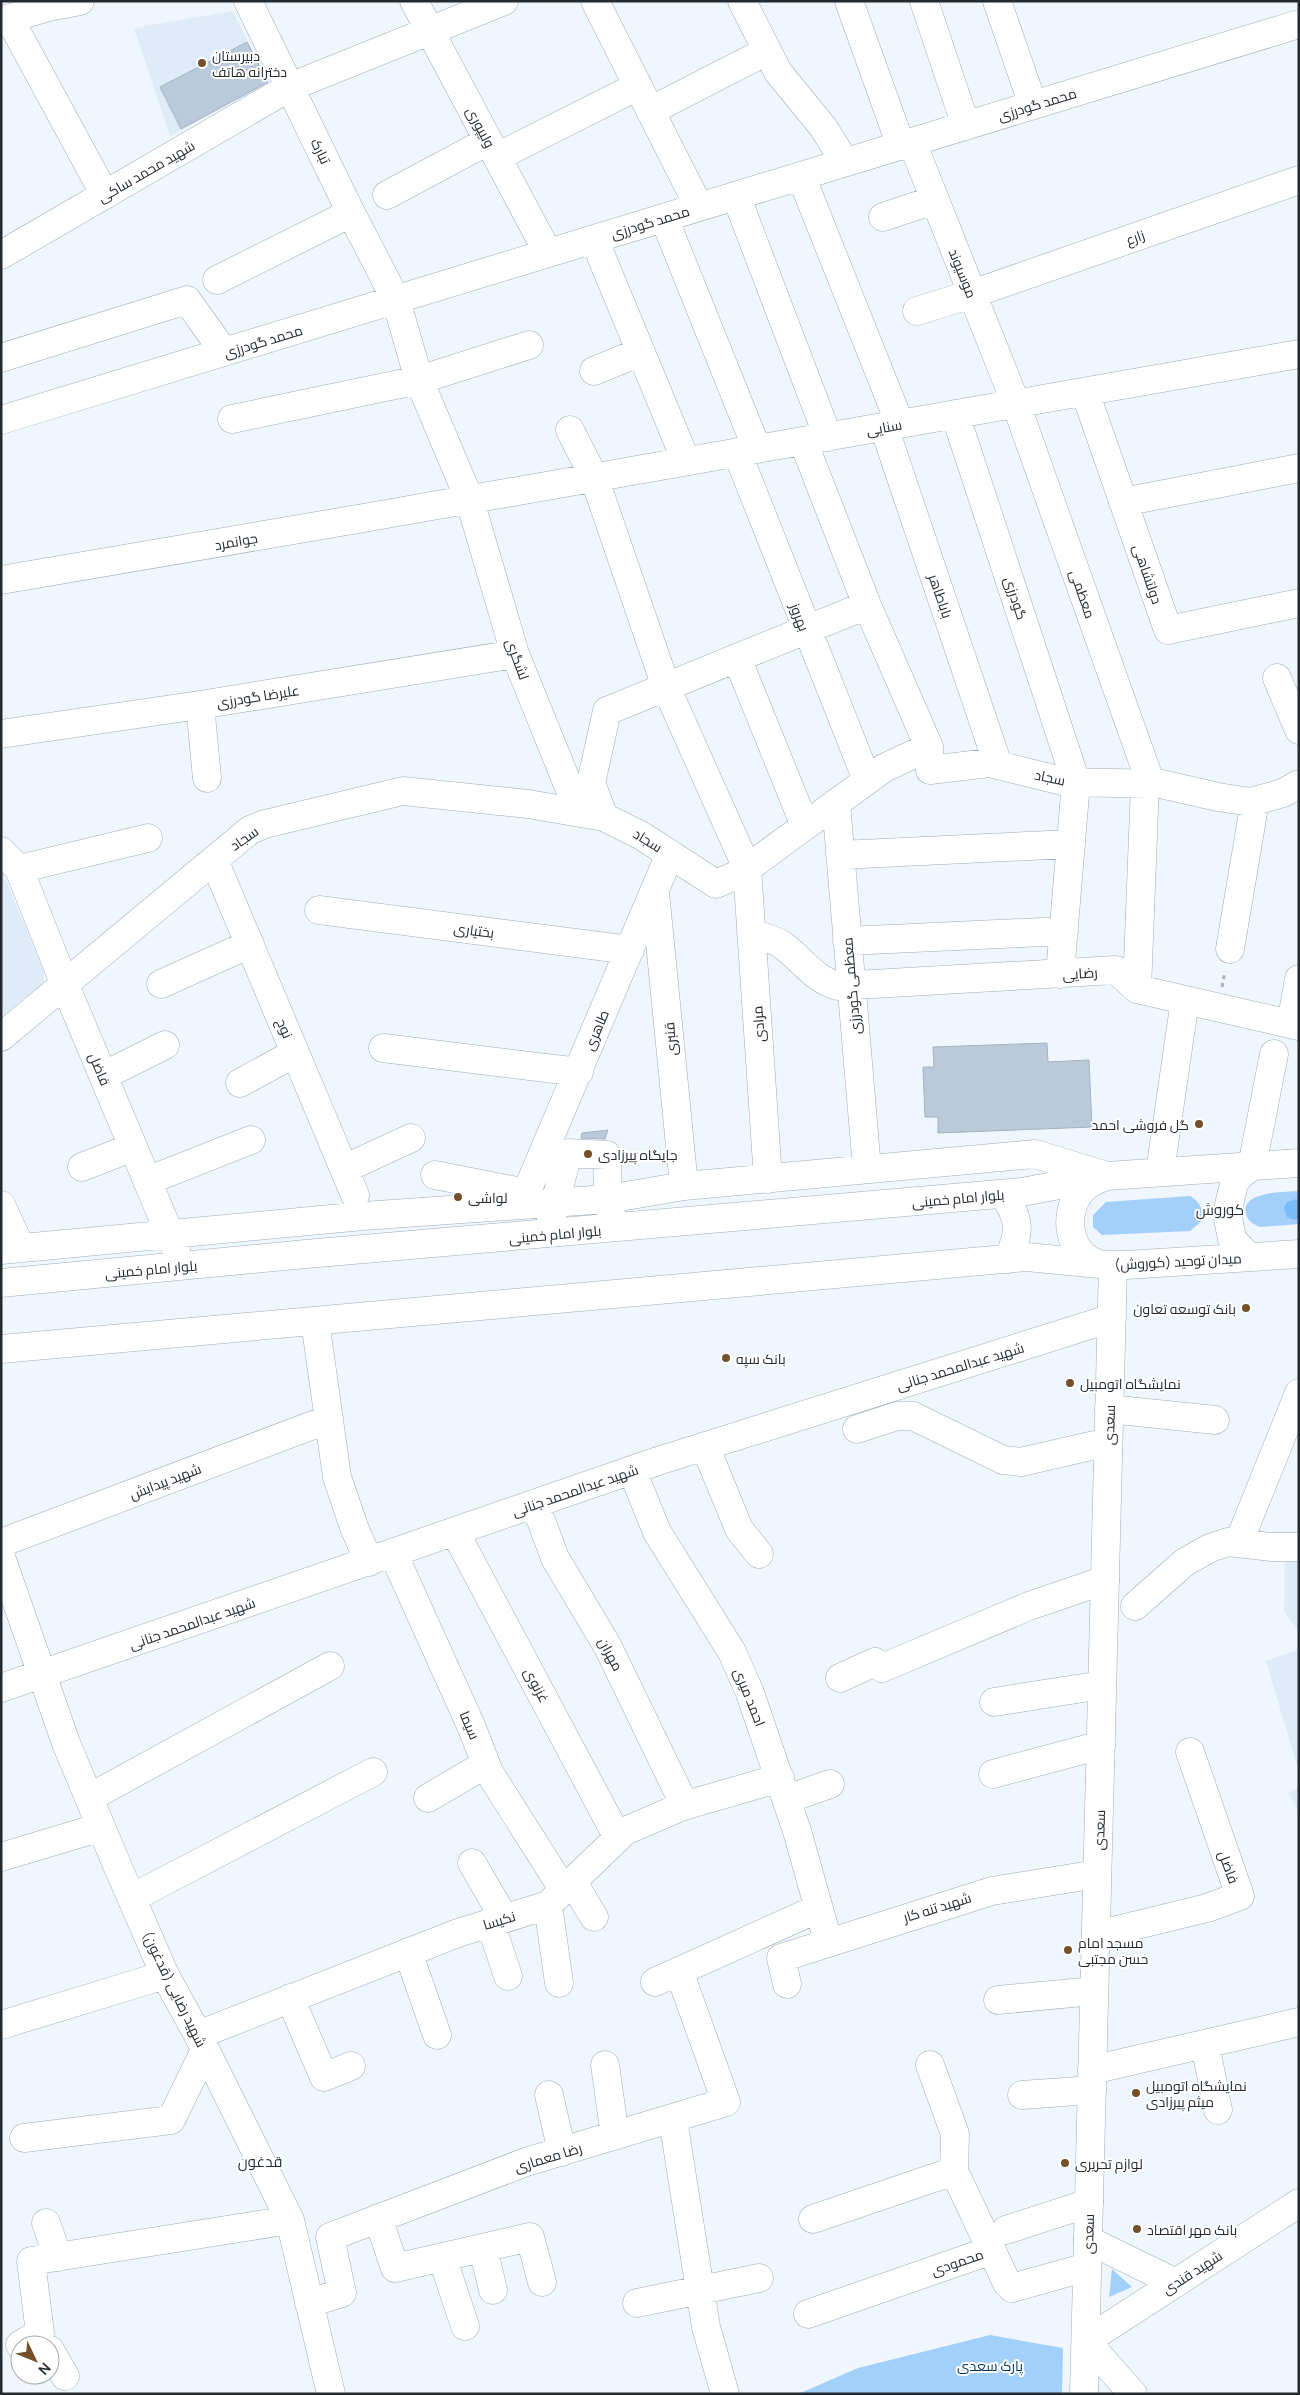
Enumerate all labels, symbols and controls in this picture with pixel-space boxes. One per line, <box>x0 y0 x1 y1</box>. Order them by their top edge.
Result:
place label: دبیرستان دخترانه هاتف <box>212 46 287 81</box>
marker: دبیرستان دخترانه هاتف <box>196 57 208 69</box>
street label: محمد گودرزی <box>995 83 1079 125</box>
street label: ولیپوری <box>461 103 500 151</box>
street label: شهید محمد ساکی <box>94 135 198 207</box>
street label: تبارک <box>307 135 335 167</box>
street label: محمد گودرزی <box>608 201 692 243</box>
street label: زارع <box>1123 225 1147 249</box>
street label: موسیوند <box>944 245 982 301</box>
street label: محمد گودرزی <box>221 320 305 362</box>
street label: سنایی <box>865 415 903 439</box>
street label: جوانمرد <box>213 528 259 554</box>
street label: دولتشاهی <box>1129 542 1167 606</box>
street label: معظمی <box>1066 567 1100 621</box>
street label: باباطاهر <box>924 570 957 621</box>
street label: گودرزی <box>1000 574 1032 622</box>
street label: بهروز <box>786 599 814 634</box>
street label: لشگری <box>502 636 534 682</box>
street label: علیرضا گودرزی <box>215 680 301 712</box>
street label: سجاد <box>1033 764 1067 790</box>
street label: سجاد <box>226 821 262 855</box>
street label: سجاد <box>630 824 666 856</box>
street label: بختیاری <box>453 918 495 942</box>
street label: معظمی گودرزی <box>837 937 865 1035</box>
street label: رضایی <box>1062 962 1098 984</box>
street label: مرادی <box>747 1005 769 1043</box>
street label: طاهری <box>579 1007 613 1053</box>
street label: نوح <box>272 1015 298 1041</box>
street label: قنبری <box>659 1021 681 1057</box>
street label: فاضل <box>85 1050 115 1088</box>
place label: گل فروشی احمد <box>1091 1115 1189 1134</box>
marker: گل فروشی احمد <box>1193 1118 1205 1130</box>
place label: جایگاه پیرزادی <box>598 1145 677 1165</box>
marker: جایگاه پیرزادی <box>582 1148 594 1160</box>
street label: بلوار امام خمینی <box>911 1184 1005 1212</box>
place label: لواشی <box>468 1188 508 1207</box>
marker: لواشی <box>452 1191 464 1203</box>
district label: کوروش <box>1196 1199 1244 1220</box>
street label: بلوار امام خمینی <box>508 1220 602 1248</box>
street label: میدان توحید (کوروش) <box>1114 1248 1242 1274</box>
street label: بلوار امام خمینی <box>104 1255 198 1283</box>
place label: بانک توسعه تعاون <box>1133 1299 1236 1318</box>
marker: بانک توسعه تعاون <box>1240 1302 1252 1314</box>
street label: شهید عبدالمحمد جنانی <box>894 1338 1026 1394</box>
place label: بانک سپه <box>736 1349 786 1369</box>
marker: بانک سپه <box>720 1352 732 1364</box>
place label: نمایشگاه اتومبیل <box>1080 1374 1181 1393</box>
marker: نمایشگاه اتومبیل <box>1064 1377 1076 1389</box>
street label: سعدی <box>1099 1405 1119 1445</box>
street label: شهید پیدایش <box>126 1459 204 1504</box>
street label: شهید عبدالمحمد جنانی <box>509 1459 641 1521</box>
street label: شهید عبدالمحمد جنانی <box>126 1592 258 1654</box>
street label: مهران <box>594 1634 628 1674</box>
street label: غزنوی <box>520 1664 554 1706</box>
street label: احمد میری <box>730 1665 770 1729</box>
street label: سیما <box>456 1708 484 1742</box>
street label: سعدی <box>1089 1809 1109 1851</box>
street label: فاضل <box>1214 1848 1244 1886</box>
street label: شهید تنه کار <box>900 1888 974 1927</box>
street label: نکیسا <box>480 1906 518 1934</box>
street label: (قدغون) شهید رضایی <box>139 1928 211 2050</box>
place label: مسجد امام حسن مجتبی <box>1078 1933 1148 1968</box>
marker: مسجد امام حسن مجتبی <box>1062 1944 1074 1956</box>
place label: نمایشگاه اتومبیل میثم پیرزادی <box>1146 2076 1247 2112</box>
marker: نمایشگاه اتومبیل میثم پیرزادی <box>1130 2087 1142 2099</box>
street label: رضا معماری <box>512 2138 584 2176</box>
district label: قدغون <box>238 2151 282 2172</box>
place label: لوازم تحریری <box>1075 2154 1143 2174</box>
marker: لوازم تحریری <box>1059 2157 1071 2169</box>
street label: سعدی <box>1078 2214 1098 2254</box>
place label: بانک مهر اقتصاد <box>1147 2220 1237 2239</box>
marker: بانک مهر اقتصاد <box>1131 2223 1143 2235</box>
street label: محمودی <box>928 2244 986 2280</box>
street label: شهید قندی <box>1158 2246 1226 2298</box>
north arrow <box>10 2335 60 2385</box>
park label: پارک سعدی <box>957 2356 1023 2376</box>
text: N <box>34 2359 55 2379</box>

